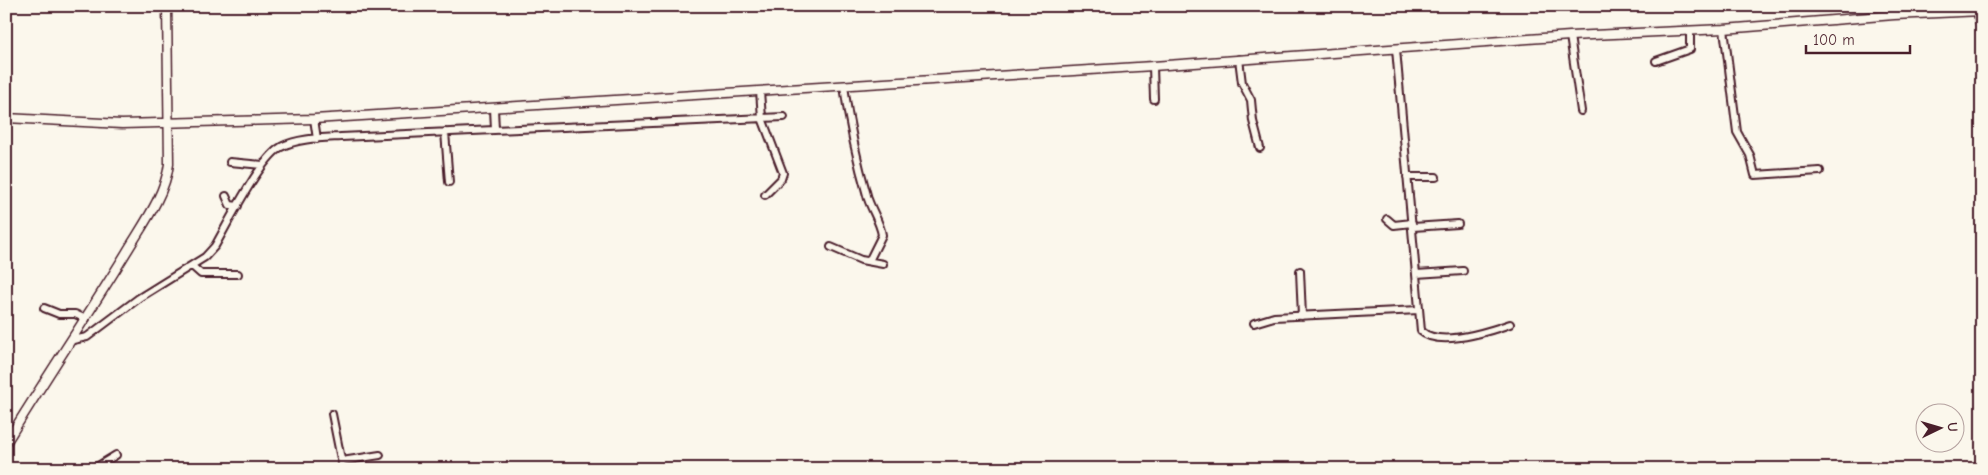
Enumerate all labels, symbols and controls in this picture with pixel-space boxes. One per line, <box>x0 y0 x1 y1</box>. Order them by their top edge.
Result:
scale bar <box>1806 22 1909 54</box>
text: 100 m <box>1813 31 1855 49</box>
north arrow <box>1916 402 1966 452</box>
text: U <box>1944 422 1961 432</box>

